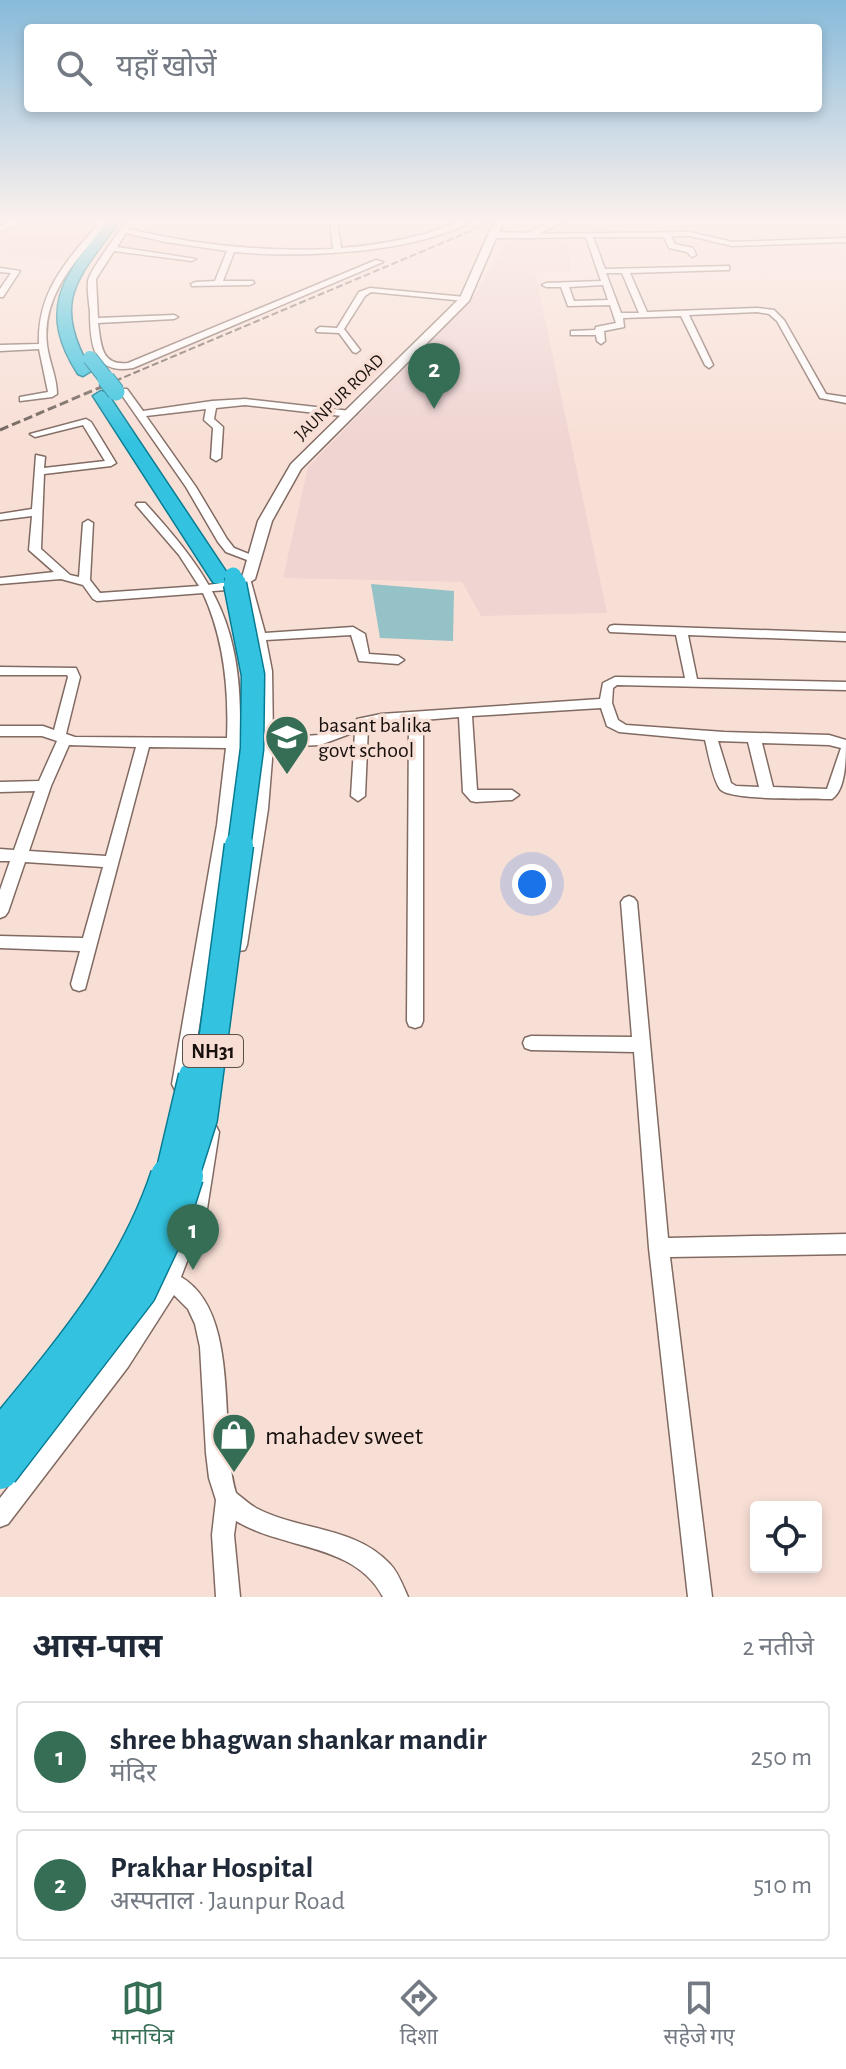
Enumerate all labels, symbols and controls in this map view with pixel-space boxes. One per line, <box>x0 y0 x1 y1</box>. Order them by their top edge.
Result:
search box <box>24 24 822 112</box>
icon: search <box>52 46 96 90</box>
text: यहाँ खोजें <box>116 52 217 82</box>
pin: 2 <box>408 343 460 409</box>
street label: JAUNPUR ROAD <box>292 351 388 444</box>
school or university icon: basant balika govt school <box>263 713 311 776</box>
place label: basant balika govt school <box>318 714 432 761</box>
your location <box>512 864 552 904</box>
road number: NH31 <box>183 1035 243 1067</box>
pin: 1 <box>167 1204 219 1270</box>
shop icon: mahadev sweet <box>210 1411 258 1474</box>
place label: mahadev sweet <box>265 1423 423 1449</box>
map controls <box>750 1501 822 1573</box>
button: locate <box>750 1501 822 1573</box>
text: आस-पास <box>32 1630 162 1664</box>
text: 2 नतीजे <box>743 1634 814 1660</box>
text: shree bhagwan shankar mandir <box>110 1725 487 1755</box>
text: 1 <box>55 1744 65 1770</box>
text: 250 m <box>750 1744 812 1770</box>
text: मंदिर <box>110 1760 157 1786</box>
text: Prakhar Hospital <box>110 1853 313 1883</box>
text: 2 <box>54 1872 66 1898</box>
text: 510 m <box>753 1872 812 1898</box>
text: अस्पताल · Jaunpur Road <box>110 1888 345 1914</box>
tab: मानचित्र <box>111 1976 174 2053</box>
tab: दिशा <box>397 1976 441 2053</box>
tab: सहेजे गए <box>664 1976 735 2053</box>

